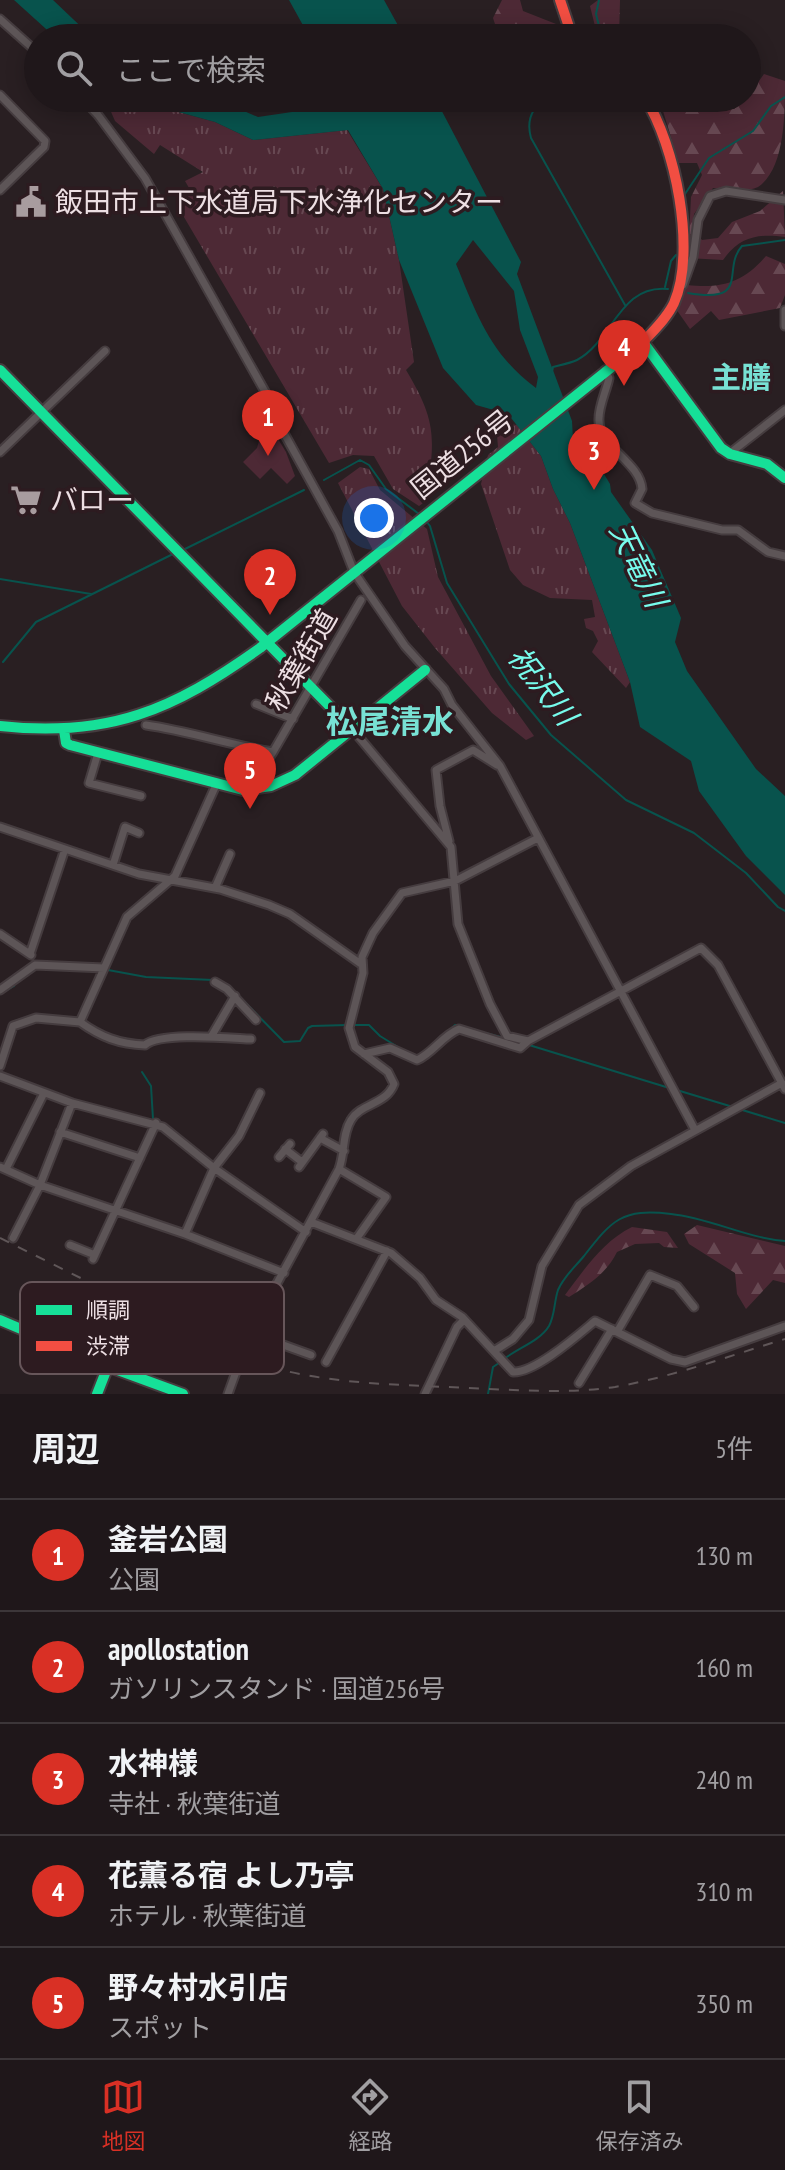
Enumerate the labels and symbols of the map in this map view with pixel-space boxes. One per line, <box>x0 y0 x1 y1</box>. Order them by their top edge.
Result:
place label: 飯田市上下水道局下水浄化センター <box>55 183 503 220</box>
public building icon: 飯田市上下水道局下水浄化センター <box>14 185 48 219</box>
pin: 4 <box>598 320 650 386</box>
district label: 主膳 <box>711 357 771 396</box>
pin: 1 <box>242 390 294 456</box>
street label: 国道256号 <box>403 401 521 506</box>
pin: 3 <box>568 424 620 490</box>
place label: バロー <box>50 481 134 518</box>
supermarket icon: バロー <box>9 483 43 517</box>
your location <box>354 498 394 538</box>
water label: 天竜川 <box>602 515 678 616</box>
pin: 2 <box>244 549 296 615</box>
street label: 秋葉街道 <box>257 602 345 718</box>
water label: 祝沢川 <box>500 638 588 735</box>
district label: 松尾清水 <box>326 700 454 742</box>
pin: 5 <box>224 743 276 809</box>
legend <box>20 1282 284 1374</box>
text: 順調 <box>86 1296 130 1324</box>
text: 渋滞 <box>86 1332 130 1360</box>

